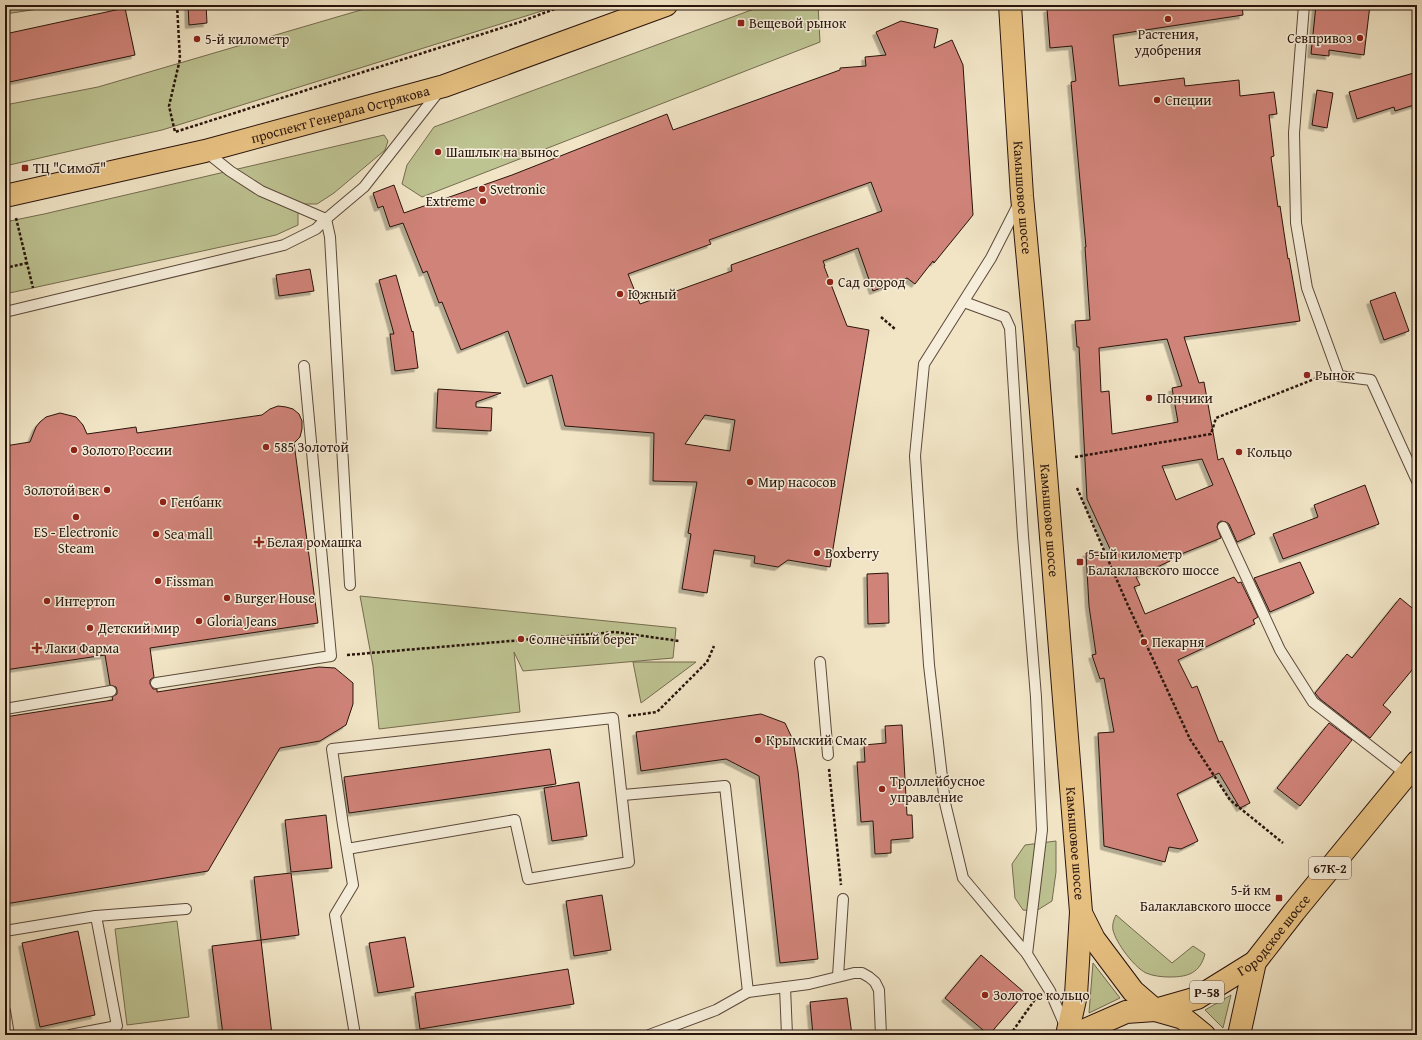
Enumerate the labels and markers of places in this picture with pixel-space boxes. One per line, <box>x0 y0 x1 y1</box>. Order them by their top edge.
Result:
place label: Вещевой рынок <box>749 13 847 33</box>
marker: Растения, удобрения <box>1163 14 1173 24</box>
marker: Вещевой рынок <box>736 18 746 28</box>
place label: Растения, удобрения <box>1134 24 1201 60</box>
place label: Севпривоз <box>1287 28 1352 48</box>
place label: 5-й километр <box>205 29 290 49</box>
marker: Севпривоз <box>1355 33 1365 43</box>
marker: 5-й километр <box>192 34 202 44</box>
place label: Специи <box>1165 90 1212 110</box>
marker: Специи <box>1152 95 1162 105</box>
place label: Шашлык на вынос <box>446 142 559 162</box>
marker: Шашлык на вынос <box>433 147 443 157</box>
place label: ТЦ "Симол" <box>33 158 106 178</box>
marker: ТЦ "Симол" <box>20 163 30 173</box>
place label: Svetronic <box>490 179 546 199</box>
marker: Svetronic <box>477 184 487 194</box>
place label: Extreme <box>426 191 475 211</box>
marker: Extreme <box>478 196 488 206</box>
place label: Сад огород <box>838 272 906 292</box>
marker: Сад огород <box>825 277 835 287</box>
place label: Южный <box>628 284 676 304</box>
marker: Южный <box>615 289 625 299</box>
place label: Рынок <box>1315 365 1356 385</box>
marker: Рынок <box>1302 370 1312 380</box>
place label: Пончики <box>1157 388 1213 408</box>
marker: Пончики <box>1144 393 1154 403</box>
place label: 585 Золотой <box>274 437 349 457</box>
place label: Золото России <box>82 440 172 460</box>
marker: 585 Золотой <box>261 442 271 452</box>
place label: Кольцо <box>1247 442 1292 462</box>
marker: Золото России <box>69 445 79 455</box>
marker: Кольцо <box>1234 447 1244 457</box>
place label: Мир насосов <box>758 472 836 492</box>
marker: Мир насосов <box>745 477 755 487</box>
place label: Золотой век <box>24 480 100 500</box>
marker: Золотой век <box>102 485 112 495</box>
place label: Генбанк <box>171 492 222 512</box>
marker: Генбанк <box>158 497 168 507</box>
marker: ES - Electronic Steam <box>71 512 81 522</box>
place label: ES - Electronic Steam <box>34 522 118 558</box>
place label: Sea mall <box>164 524 213 544</box>
marker: Sea mall <box>151 529 161 539</box>
place label: Белая ромашка <box>267 532 362 552</box>
marker: Белая ромашка <box>254 537 264 547</box>
place label: Boxberry <box>825 543 879 563</box>
place label: 5-ый километр Балаклавского шоссе <box>1088 544 1219 580</box>
marker: Boxberry <box>812 548 822 558</box>
marker: 5-ый километр Балаклавского шоссе <box>1075 557 1085 567</box>
place label: Fissman <box>166 571 214 591</box>
marker: Fissman <box>153 576 163 586</box>
place label: Burger House <box>235 588 315 608</box>
place label: Интертоп <box>55 591 115 611</box>
marker: Burger House <box>222 593 232 603</box>
marker: Интертоп <box>42 596 52 606</box>
place label: Gloria Jeans <box>207 611 277 631</box>
marker: Gloria Jeans <box>194 616 204 626</box>
place label: Детский мир <box>97 618 180 638</box>
marker: Детский мир <box>85 623 95 633</box>
place label: Солнечный берег <box>529 629 637 649</box>
place label: Пекарня <box>1152 632 1204 652</box>
marker: Солнечный берег <box>516 634 526 644</box>
marker: Пекарня <box>1139 637 1149 647</box>
place label: Лаки Фарма <box>45 638 120 658</box>
marker: Лаки Фарма <box>32 643 42 653</box>
place label: Крымский Смак <box>766 730 868 750</box>
marker: Крымский Смак <box>753 735 763 745</box>
place label: Троллейбусное управление <box>889 771 986 807</box>
marker: Троллейбусное управление <box>877 784 887 794</box>
place label: 5-й км Балаклавского шоссе <box>1140 880 1271 916</box>
marker: 5-й км Балаклавского шоссе <box>1274 893 1284 903</box>
place label: Золотое кольцо <box>993 985 1090 1005</box>
marker: Золотое кольцо <box>980 990 990 1000</box>

